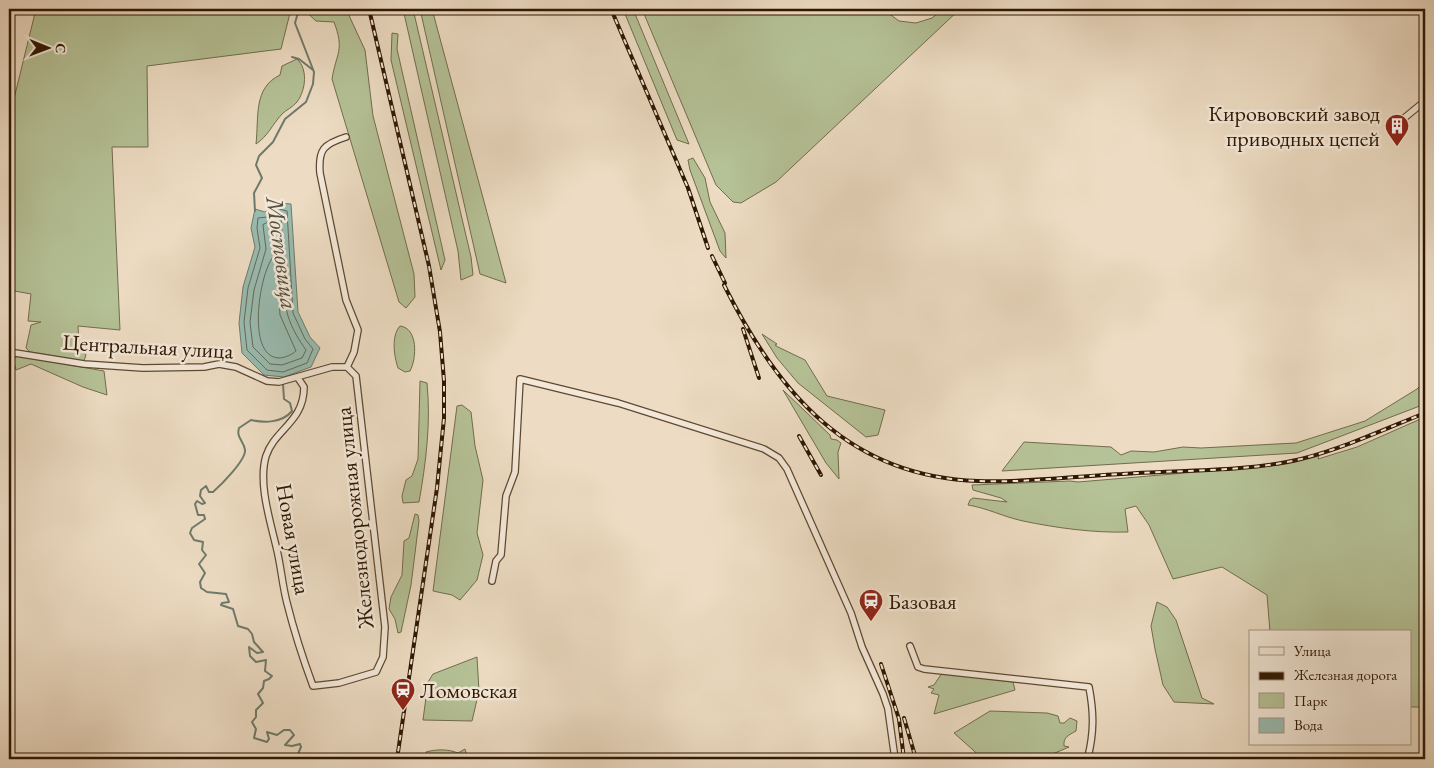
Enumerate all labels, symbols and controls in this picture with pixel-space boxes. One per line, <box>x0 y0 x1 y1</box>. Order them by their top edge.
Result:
north arrow <box>22 22 72 72</box>
text: С <box>52 43 70 53</box>
place label: Кирововский завод приводных цепей <box>1208 99 1380 153</box>
building icon: Кирововский завод приводных цепей <box>1384 113 1410 147</box>
water label: Мостовица <box>259 192 306 311</box>
street label: Центральная улица <box>62 328 234 365</box>
street label: Железнодорожная улица <box>328 405 381 631</box>
street label: Новая улица <box>269 481 318 597</box>
place label: Базовая <box>888 587 957 616</box>
station icon: Базовая <box>858 588 884 622</box>
legend <box>1249 630 1412 746</box>
text: Улица <box>1293 641 1331 660</box>
text: Железная дорога <box>1293 665 1397 684</box>
place label: Ломовская <box>420 676 518 705</box>
station icon: Ломовская <box>390 677 416 711</box>
text: Парк <box>1294 691 1327 710</box>
text: Вода <box>1294 715 1323 734</box>

